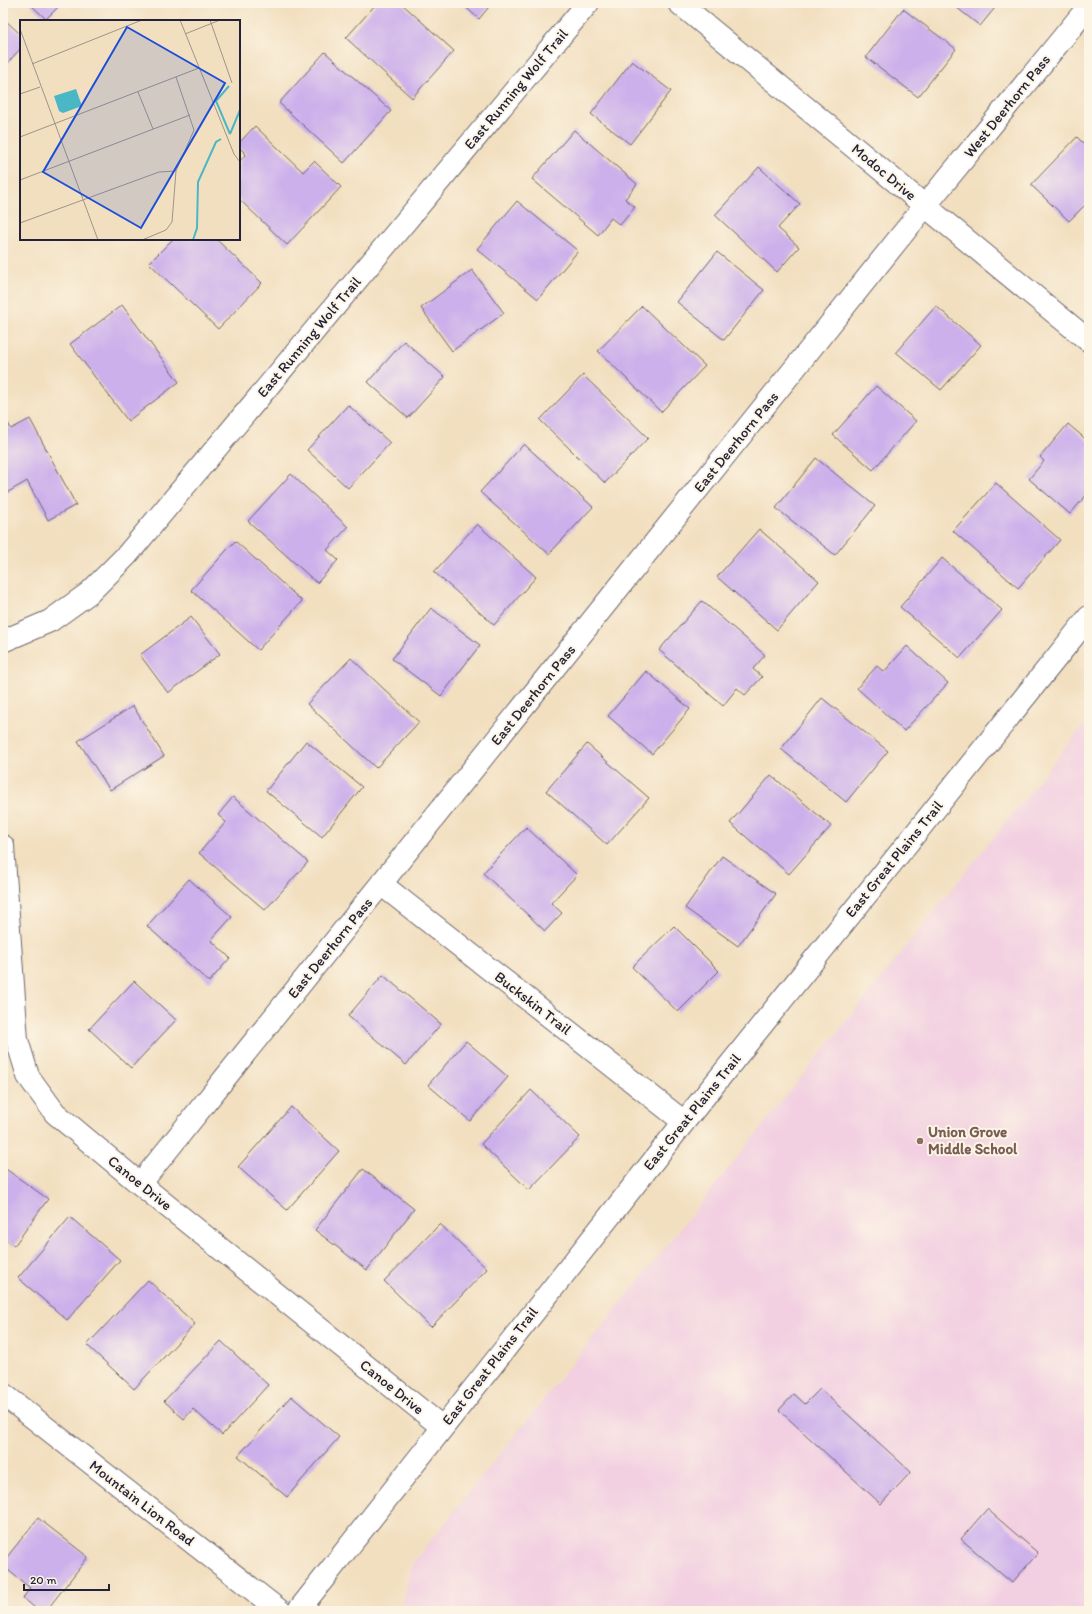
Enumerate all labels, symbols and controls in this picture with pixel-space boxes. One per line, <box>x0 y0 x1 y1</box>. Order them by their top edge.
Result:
inset map <box>20 20 240 240</box>
street label: East Running Wolf Trail <box>460 24 572 153</box>
street label: West Deerhorn Pass <box>960 51 1054 161</box>
street label: Modoc Drive <box>848 140 920 204</box>
street label: East Running Wolf Trail <box>253 272 365 401</box>
street label: East Deerhorn Pass <box>690 388 782 496</box>
street label: East Deerhorn Pass <box>487 641 579 749</box>
street label: East Great Plains Trail <box>841 796 947 921</box>
street label: East Deerhorn Pass <box>284 894 376 1002</box>
street label: Buckskin Trail <box>491 967 576 1039</box>
street label: East Great Plains Trail <box>639 1049 745 1174</box>
place label: Union Grove Middle School <box>928 1123 1018 1158</box>
marker: Union Grove Middle School <box>915 1136 925 1146</box>
street label: Canoe Drive <box>104 1152 176 1214</box>
street label: East Great Plains Trail <box>438 1303 542 1429</box>
street label: Canoe Drive <box>356 1356 428 1418</box>
street label: Mountain Lion Road <box>86 1456 198 1550</box>
scale bar <box>24 1566 109 1592</box>
text: 20 m <box>30 1573 57 1587</box>

